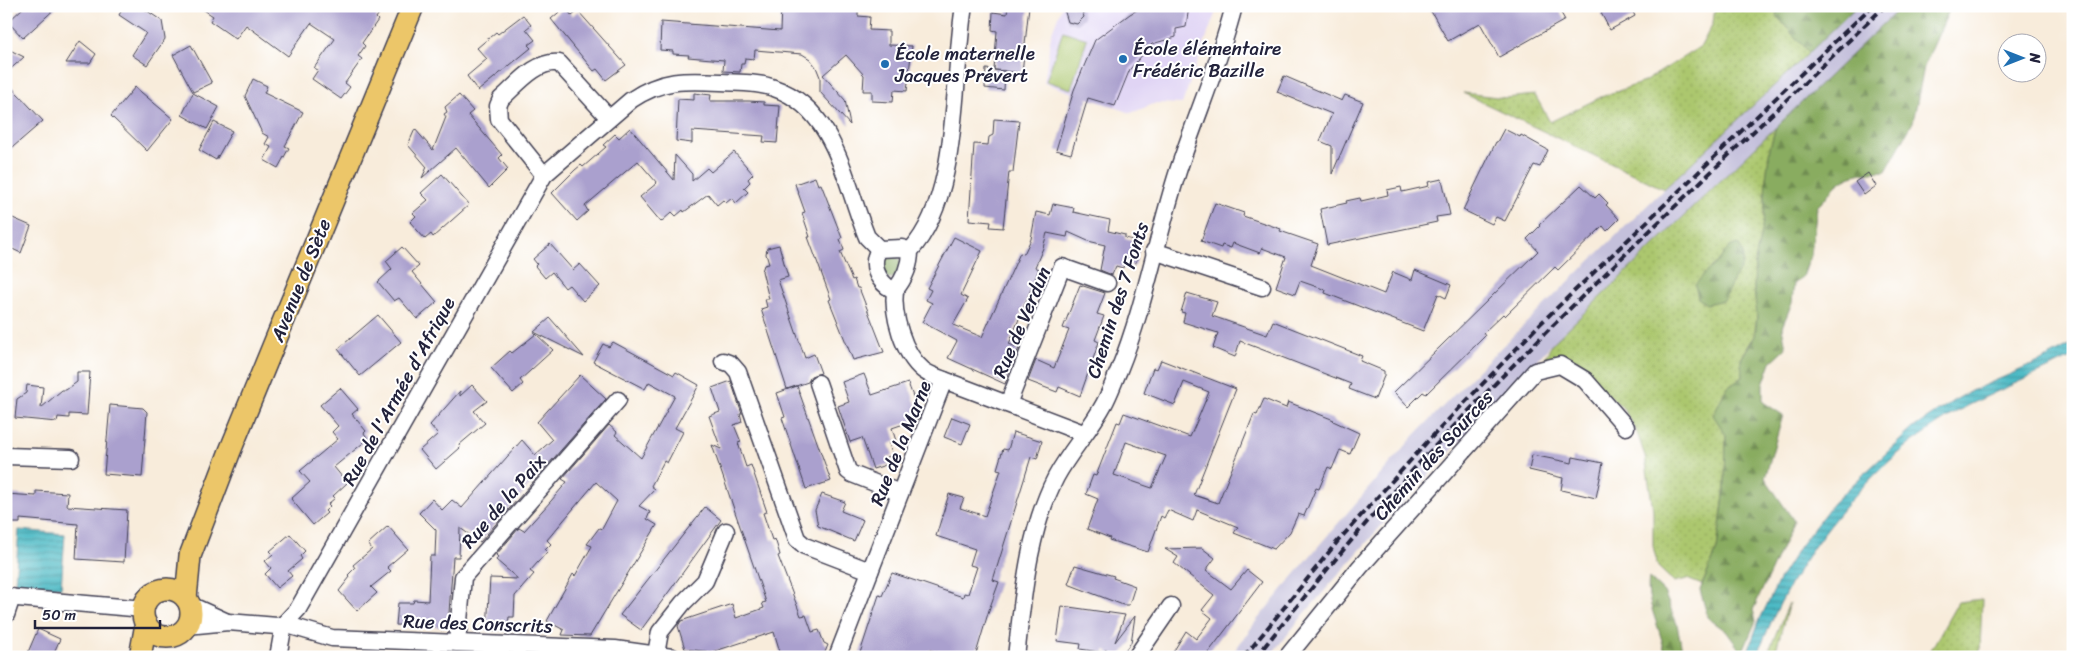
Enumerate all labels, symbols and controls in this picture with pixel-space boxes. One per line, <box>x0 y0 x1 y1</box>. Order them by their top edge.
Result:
place label: École élémentaire Frédéric Bazille <box>1133 32 1281 87</box>
north arrow <box>1996 32 2046 82</box>
place label: École maternelle Jacques Prévert <box>894 37 1035 92</box>
text: N <box>2022 52 2047 63</box>
marker: École élémentaire Frédéric Bazille <box>1117 53 1129 65</box>
marker: École maternelle Jacques Prévert <box>879 58 891 70</box>
street label: Avenue de Sète <box>260 213 340 348</box>
street label: Chemin des 7 Fonts <box>1077 217 1158 383</box>
street label: Rue de Verdun <box>983 261 1060 383</box>
street label: Rue de l'Armée d'Afrique <box>333 291 464 492</box>
street label: Rue de la Marne <box>860 376 941 511</box>
street label: Chemin des Sources <box>1365 382 1501 528</box>
street label: Rue de la Paix <box>453 446 554 556</box>
scale bar <box>35 598 160 630</box>
text: 50 m <box>42 602 77 628</box>
street label: Rue des Conscrits <box>403 604 553 643</box>

